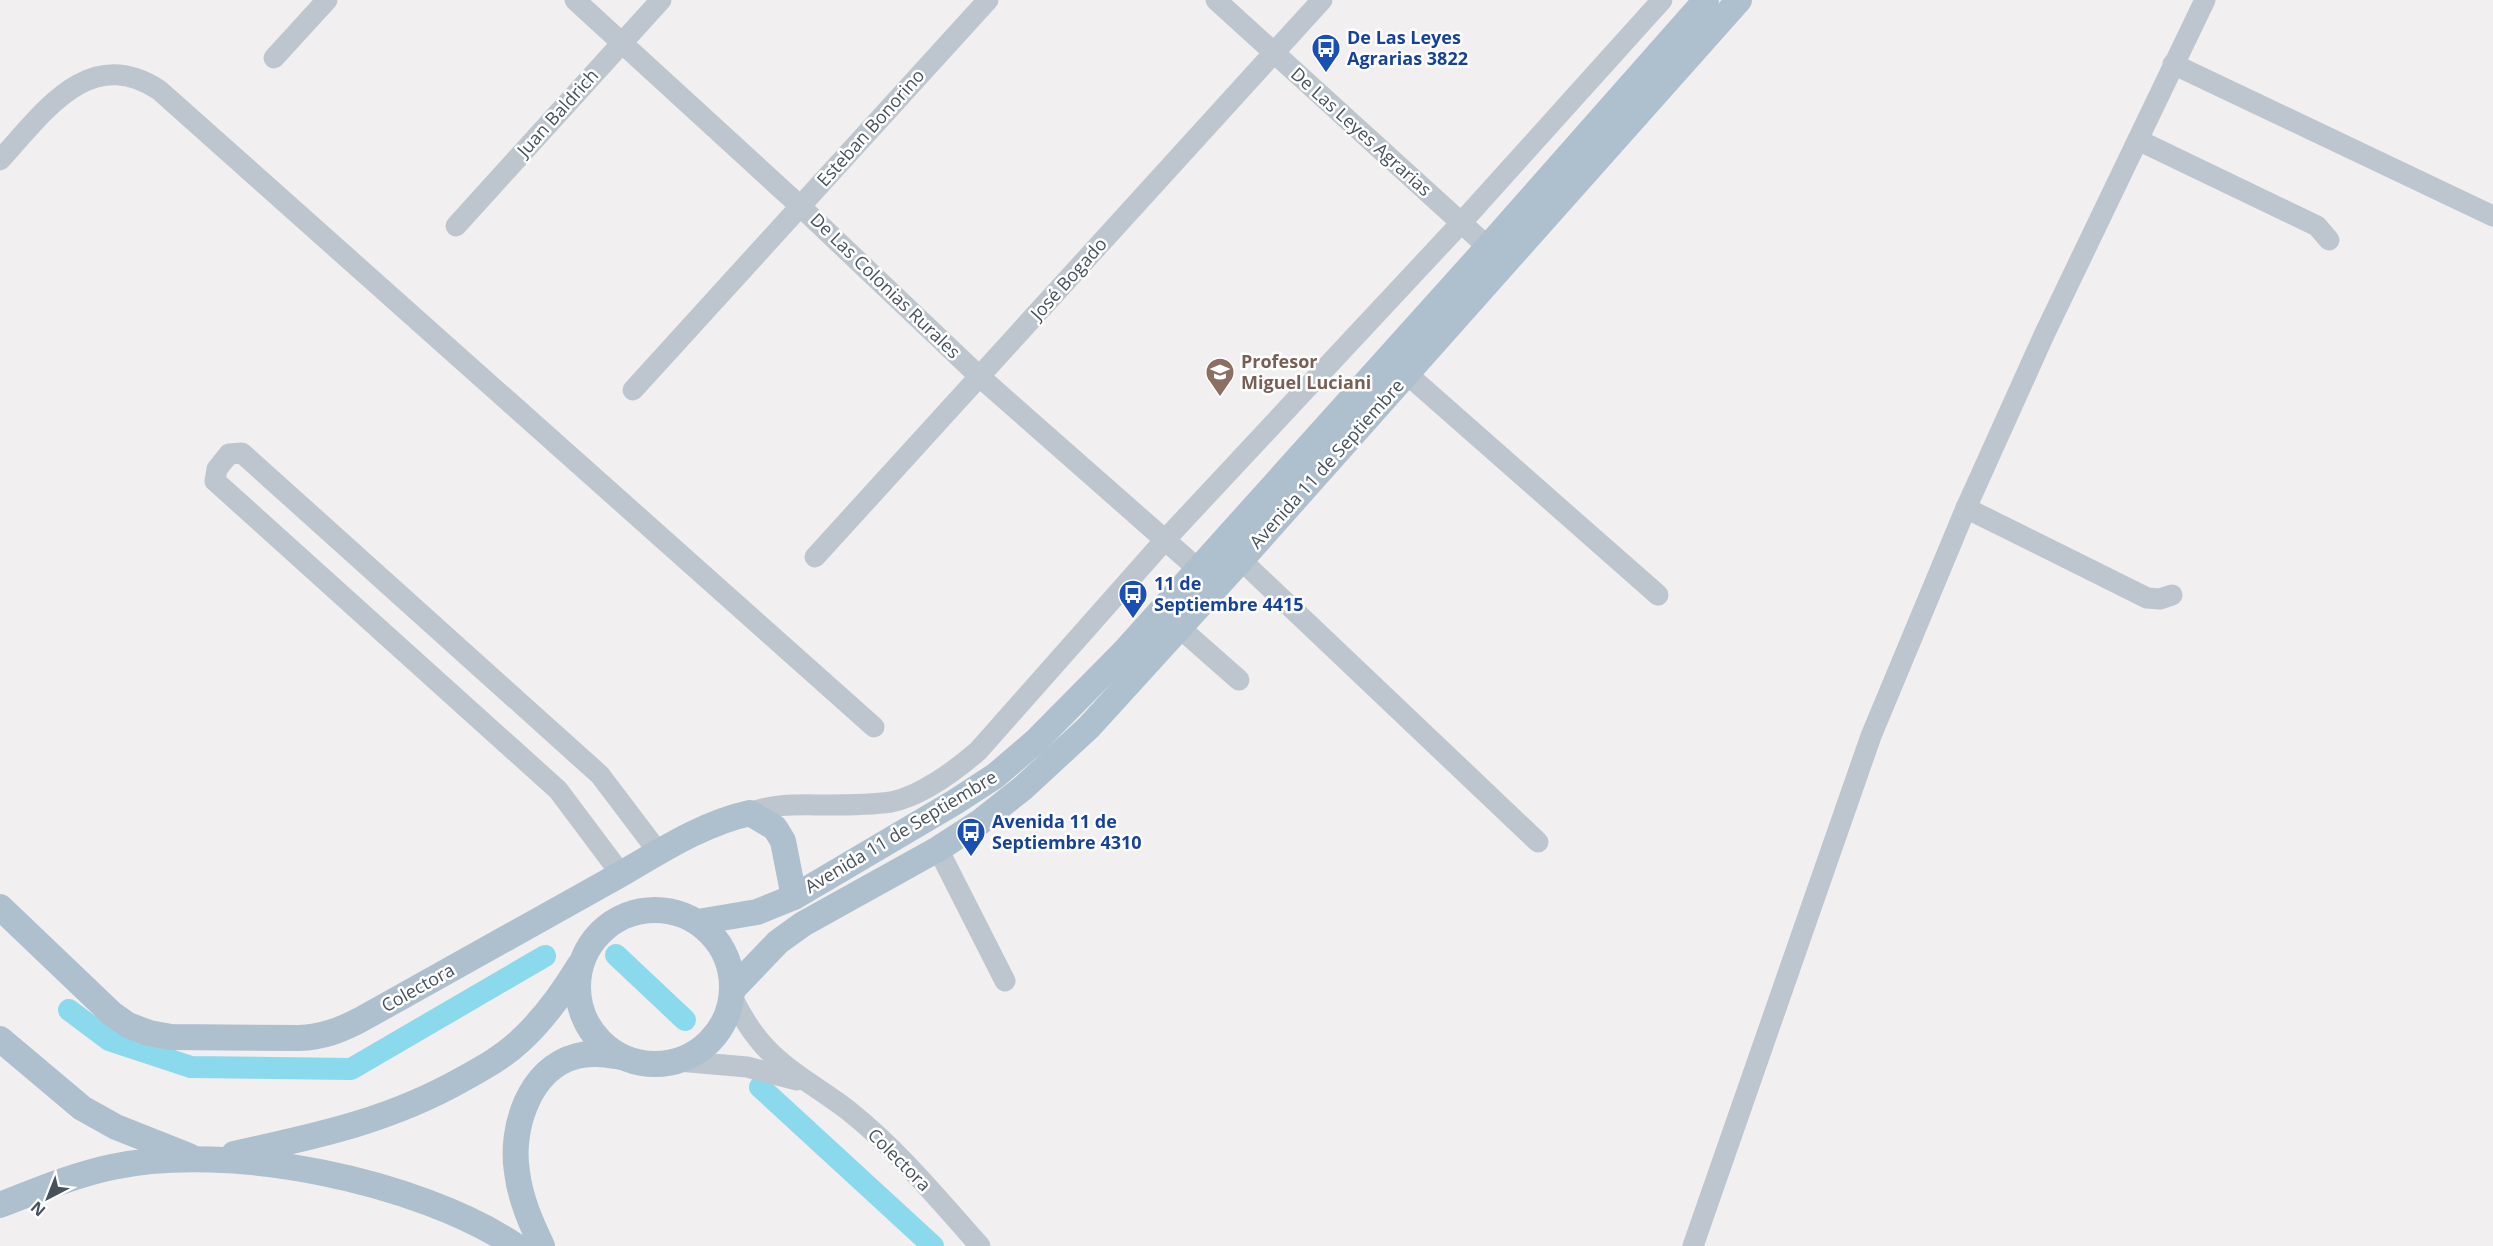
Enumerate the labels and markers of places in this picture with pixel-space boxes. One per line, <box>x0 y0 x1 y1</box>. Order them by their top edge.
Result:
place label: De Las Leyes Agrarias 3822 <box>1347 25 1468 70</box>
bus stop icon: De Las Leyes Agrarias 3822 <box>1310 32 1342 74</box>
place label: Profesor Miguel Luciani <box>1241 349 1371 394</box>
school or university icon: Profesor Miguel Luciani <box>1204 356 1236 398</box>
place label: 11 de Septiembre 4415 <box>1154 571 1304 616</box>
bus stop icon: 11 de Septiembre 4415 <box>1117 578 1149 620</box>
place label: Avenida 11 de Septiembre 4310 <box>992 809 1142 854</box>
bus stop icon: Avenida 11 de Septiembre 4310 <box>955 816 987 858</box>

